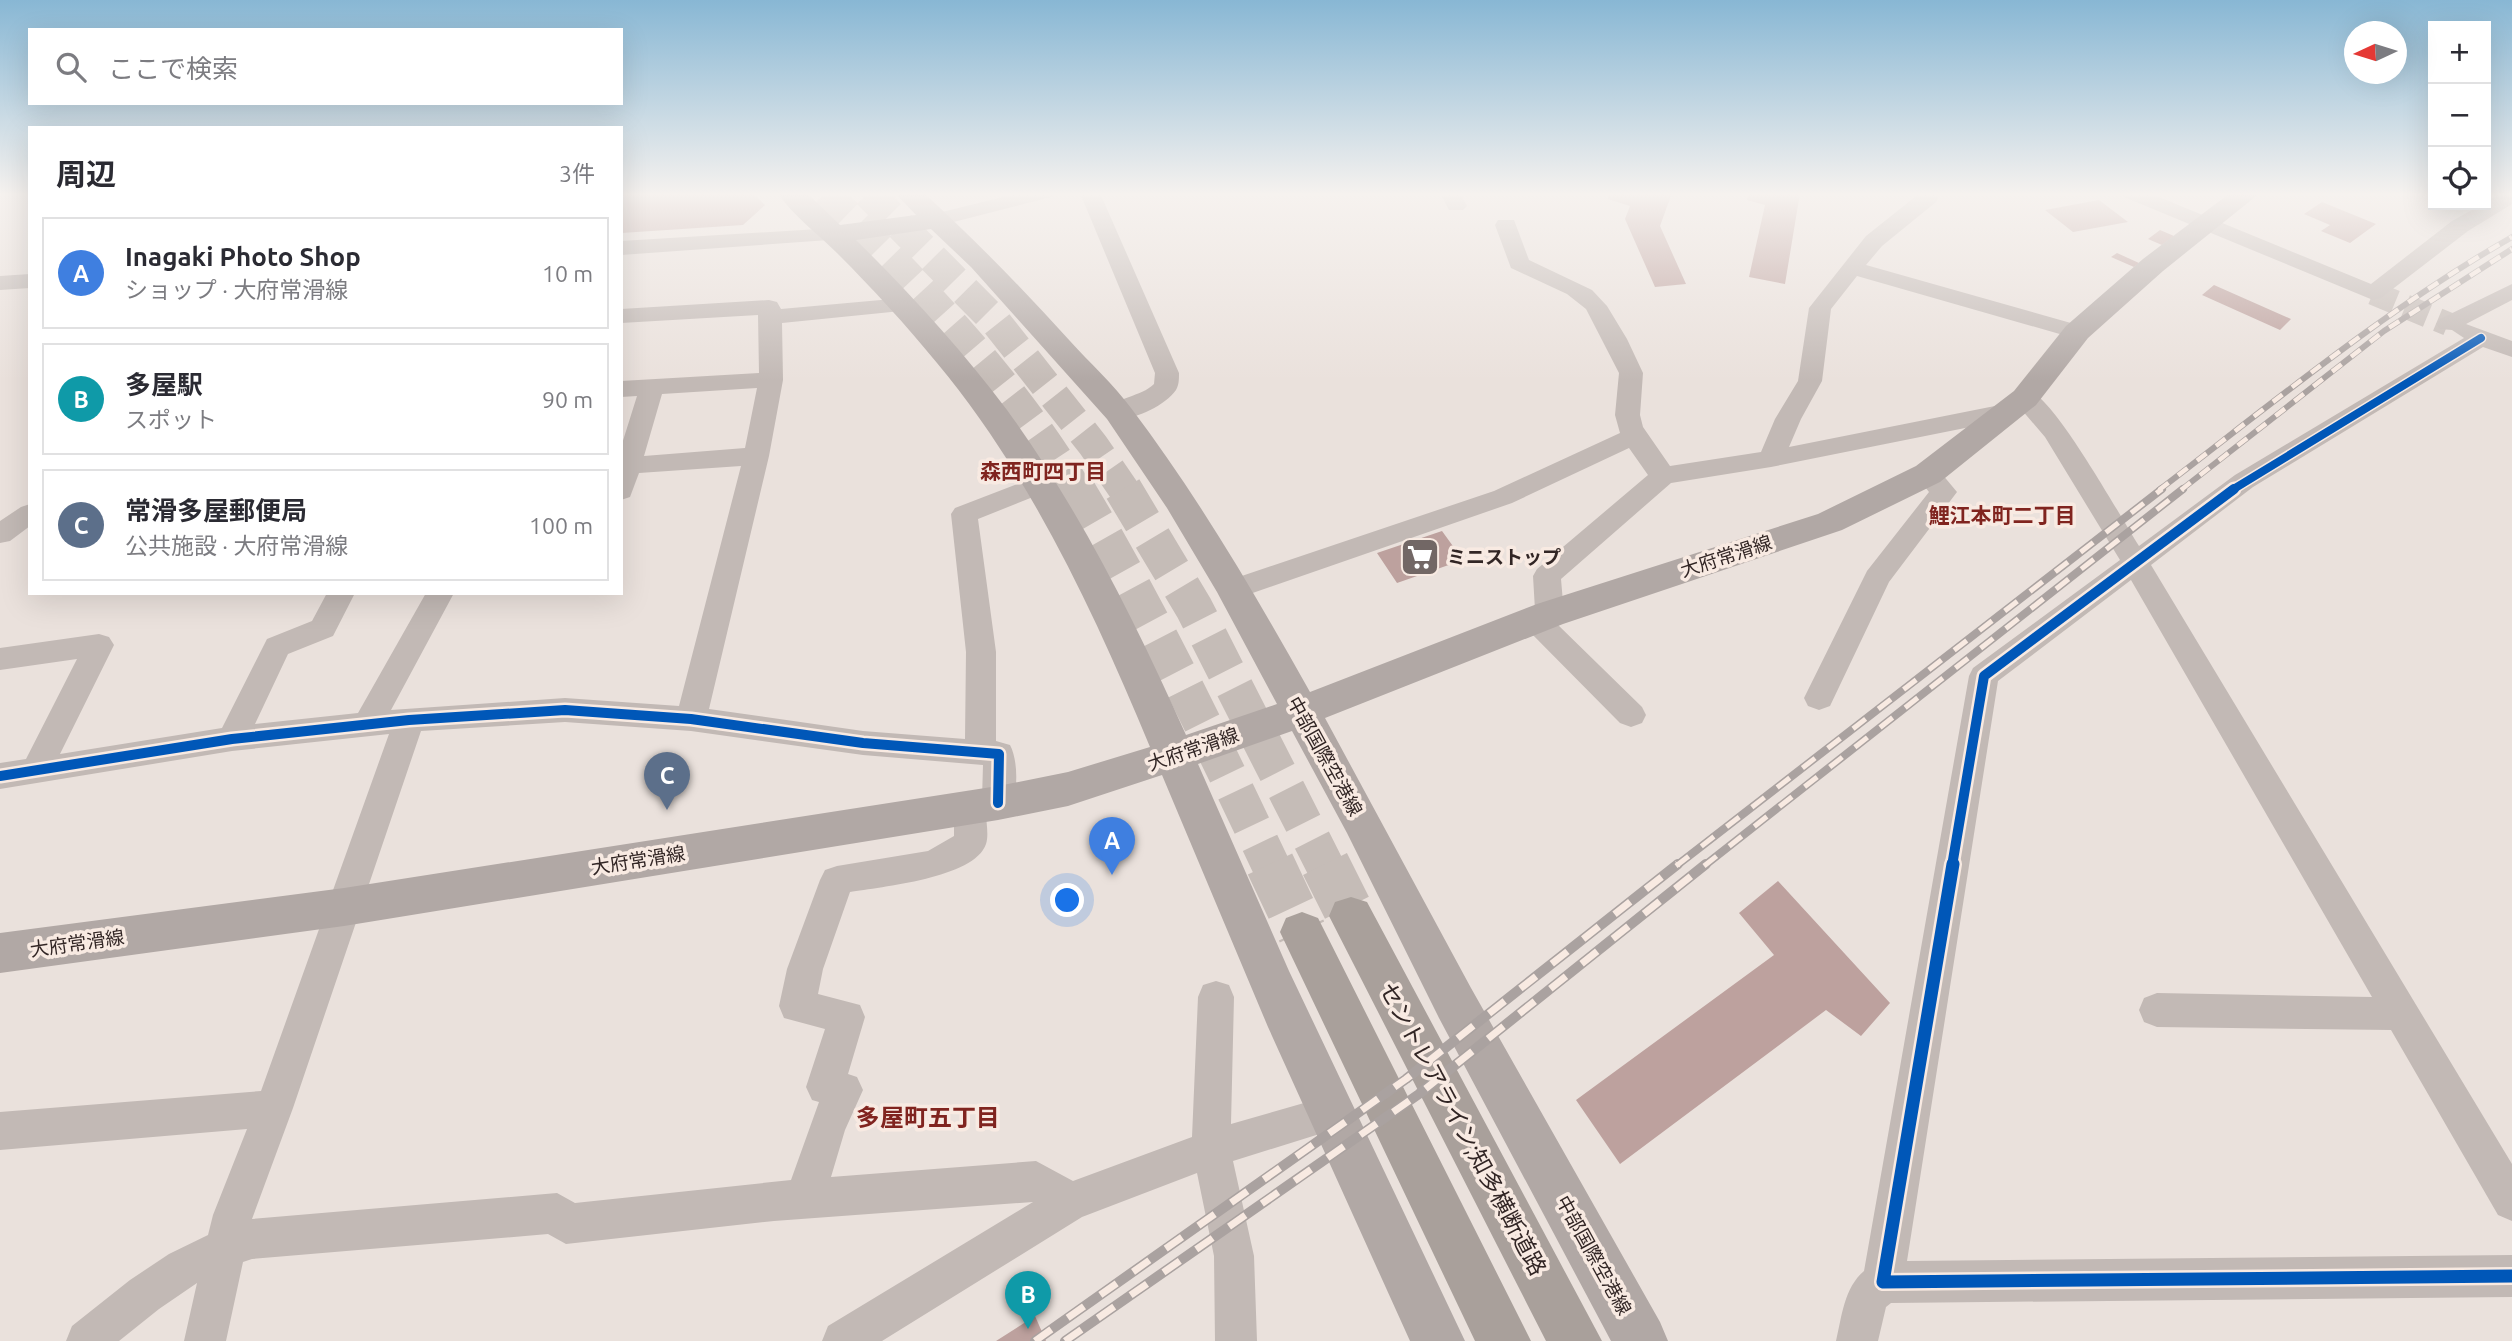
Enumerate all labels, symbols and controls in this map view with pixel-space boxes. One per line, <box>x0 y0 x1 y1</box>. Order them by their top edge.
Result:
north arrow <box>2344 21 2407 84</box>
map controls <box>2428 21 2491 210</box>
button: + <box>2428 21 2491 84</box>
search box <box>28 28 623 105</box>
icon: search <box>52 48 90 86</box>
text: ここで検索 <box>108 54 238 83</box>
button: − <box>2428 84 2491 147</box>
button: locate <box>2428 147 2491 210</box>
text: 周辺 <box>56 157 116 191</box>
text: 3件 <box>559 161 595 186</box>
text: Inagaki Photo Shop <box>125 242 361 271</box>
text: A <box>73 261 89 286</box>
text: 10 m <box>542 261 593 286</box>
text: ショップ · 大府常滑線 <box>125 277 348 302</box>
text: 多屋駅 <box>125 370 203 399</box>
text: B <box>73 387 89 412</box>
text: 90 m <box>542 387 593 412</box>
text: スポット <box>125 407 217 432</box>
district label: 森西町四丁目 <box>980 459 1106 483</box>
text: 常滑多屋郵便局 <box>125 496 307 525</box>
district label: 鯉江本町二丁目 <box>1929 503 2076 527</box>
text: C <box>74 513 88 538</box>
text: 100 m <box>529 513 593 538</box>
street label: 大府常滑線 <box>1677 531 1775 581</box>
text: 公共施設 · 大府常滑線 <box>125 533 348 558</box>
supermarket icon: ミニストップ <box>1399 536 1441 578</box>
place label: ミニストップ <box>1447 546 1561 568</box>
street label: 中部国際空港線 <box>1283 692 1367 820</box>
street label: 大府常滑線 <box>1144 723 1242 775</box>
pin: C <box>644 752 690 810</box>
pin: A <box>1089 817 1135 875</box>
street label: 大府常滑線 <box>589 842 687 878</box>
your location <box>1050 883 1084 917</box>
street label: 大府常滑線 <box>28 925 126 961</box>
street label: セントレアライン;知多横断道路 <box>1375 978 1551 1279</box>
district label: 多屋町五丁目 <box>856 1104 1000 1131</box>
street label: 中部国際空港線 <box>1552 1191 1636 1319</box>
pin: B <box>1005 1271 1051 1329</box>

